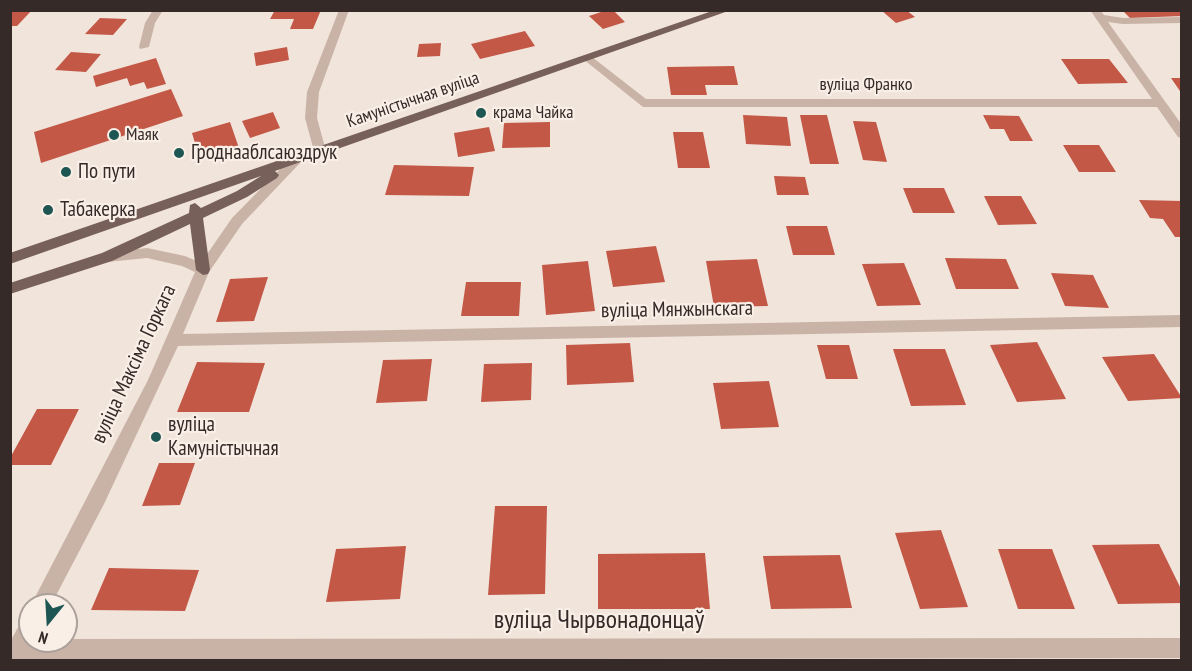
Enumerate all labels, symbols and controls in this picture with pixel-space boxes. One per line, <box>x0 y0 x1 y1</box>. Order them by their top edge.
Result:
street label: Камуністычная вуліца <box>344 67 482 133</box>
street label: вуліца Франко <box>820 74 912 96</box>
place label: крама Чайка <box>493 102 573 124</box>
marker: крама Чайка <box>474 106 488 120</box>
place label: Маяк <box>126 124 159 146</box>
marker: Маяк <box>107 128 121 142</box>
place label: Гроднааблсаюздрук <box>191 140 337 166</box>
marker: Гроднааблсаюздрук <box>172 146 186 160</box>
place label: По пути <box>78 159 136 185</box>
marker: По пути <box>59 165 73 179</box>
place label: Табакерка <box>60 197 136 223</box>
marker: Табакерка <box>41 203 55 217</box>
street label: вуліца Максіма Горкага <box>86 281 182 447</box>
street label: вуліца Мянжынскага <box>601 296 753 324</box>
place label: вуліца Камуністычная <box>168 412 279 462</box>
marker: вуліца Камуністычная <box>149 430 163 444</box>
north arrow <box>18 593 78 653</box>
street label: вуліца Чырвонадонцаў <box>494 605 704 637</box>
text: N <box>36 627 50 649</box>

